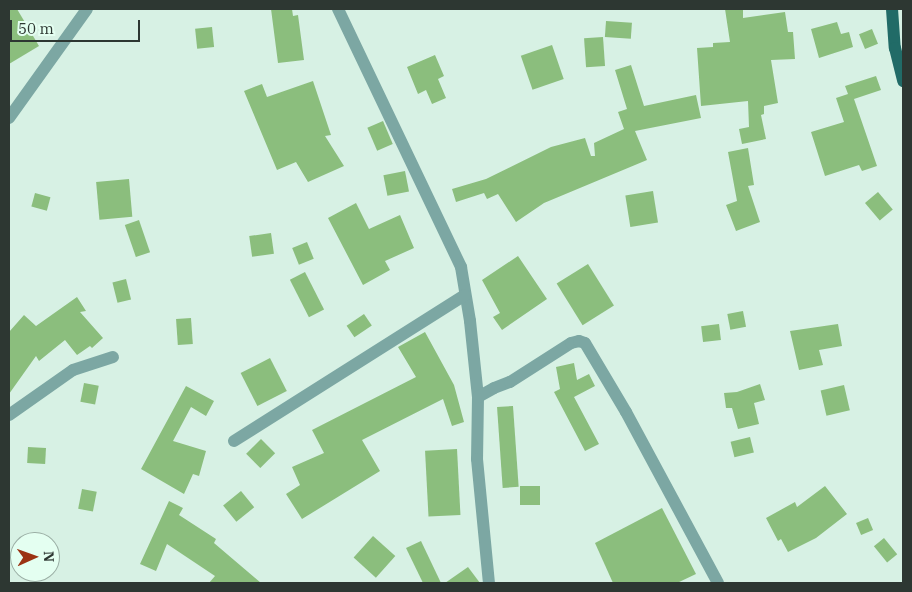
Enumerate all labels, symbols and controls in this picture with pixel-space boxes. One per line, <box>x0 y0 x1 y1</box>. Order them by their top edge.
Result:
scale bar <box>12 10 142 42</box>
text: 50 m <box>18 19 54 38</box>
north arrow <box>10 532 60 582</box>
text: N <box>40 551 58 562</box>

